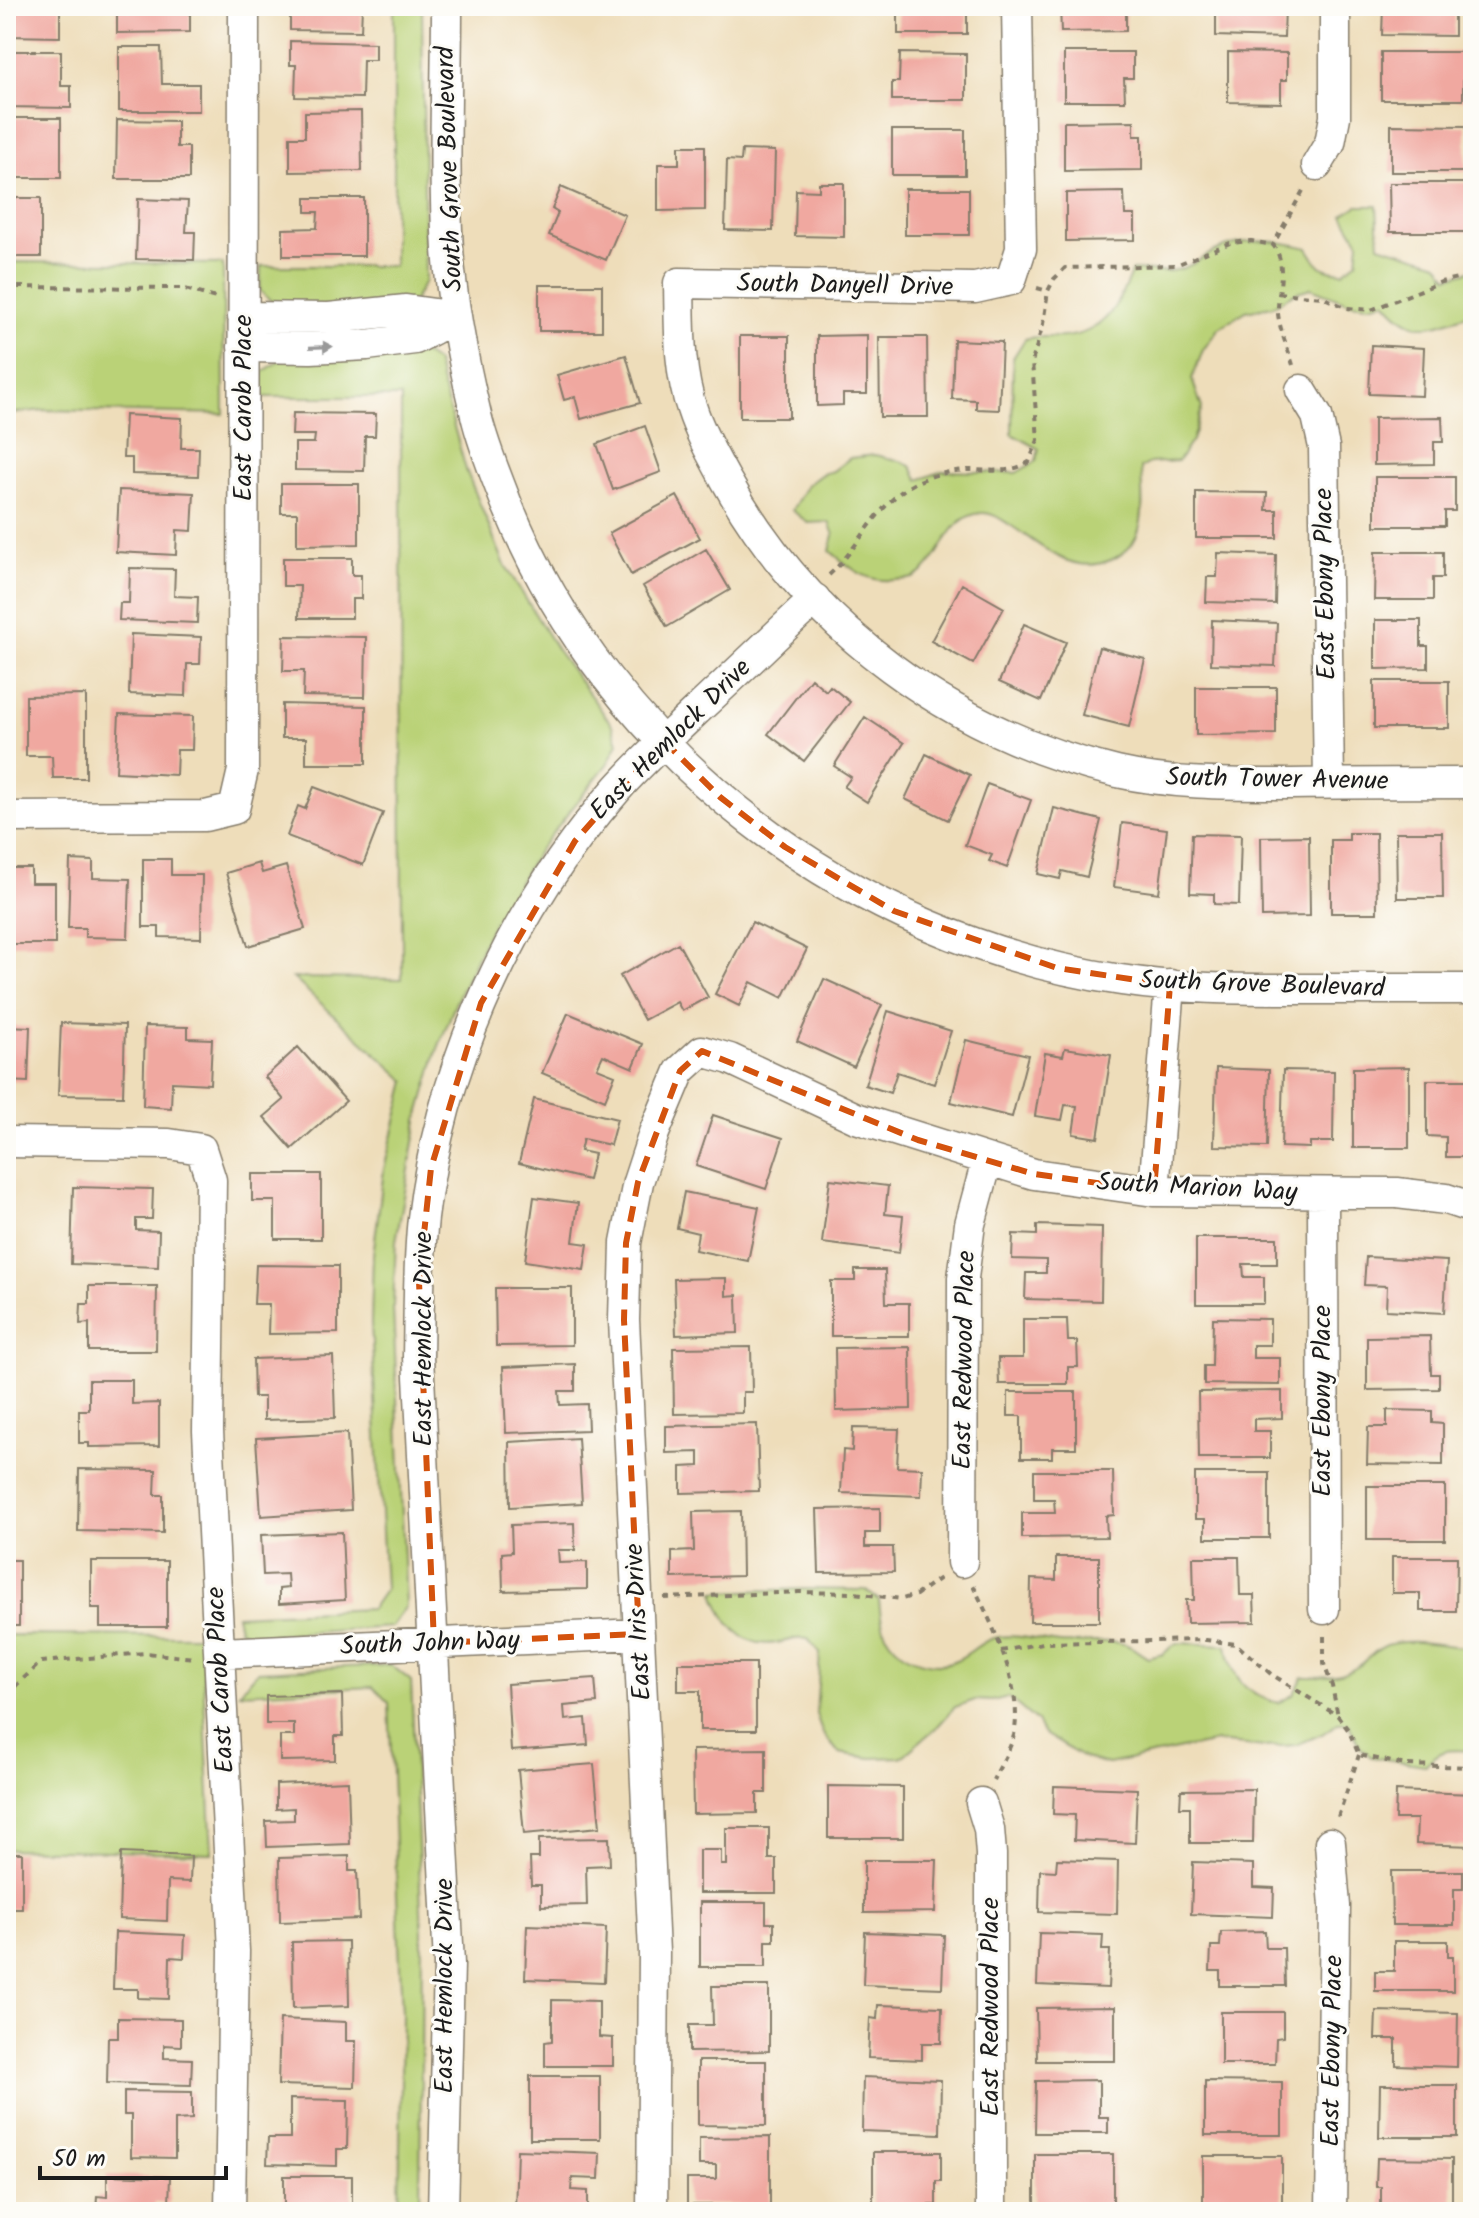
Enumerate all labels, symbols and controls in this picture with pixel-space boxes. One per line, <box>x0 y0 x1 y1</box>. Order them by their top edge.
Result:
street label: South Grove Boulevard <box>425 45 475 292</box>
street label: South Danyell Drive <box>736 263 954 309</box>
street label: East Carob Place <box>223 314 265 502</box>
one-way arrow <box>309 341 334 354</box>
street label: East Ebony Place <box>1303 487 1349 680</box>
street label: East Hemlock Drive <box>580 649 762 831</box>
street label: South Tower Avenue <box>1165 757 1389 803</box>
street label: South Grove Boulevard <box>1139 960 1386 1010</box>
street label: South Marion Way <box>1096 1162 1299 1214</box>
street label: East Hemlock Drive <box>403 1231 445 1447</box>
street label: East Redwood Place <box>942 1250 988 1470</box>
street label: East Ebony Place <box>1302 1305 1344 1497</box>
street label: East Iris Drive <box>614 1542 664 1702</box>
street label: East Carob Place <box>195 1585 247 1775</box>
street label: South John Way <box>340 1620 521 1668</box>
street label: East Hemlock Drive <box>424 1878 466 2094</box>
street label: East Redwood Place <box>970 1897 1012 2117</box>
street label: East Ebony Place <box>1310 1954 1356 2147</box>
scale bar <box>40 2130 226 2180</box>
text: 50 m <box>52 2140 106 2179</box>

